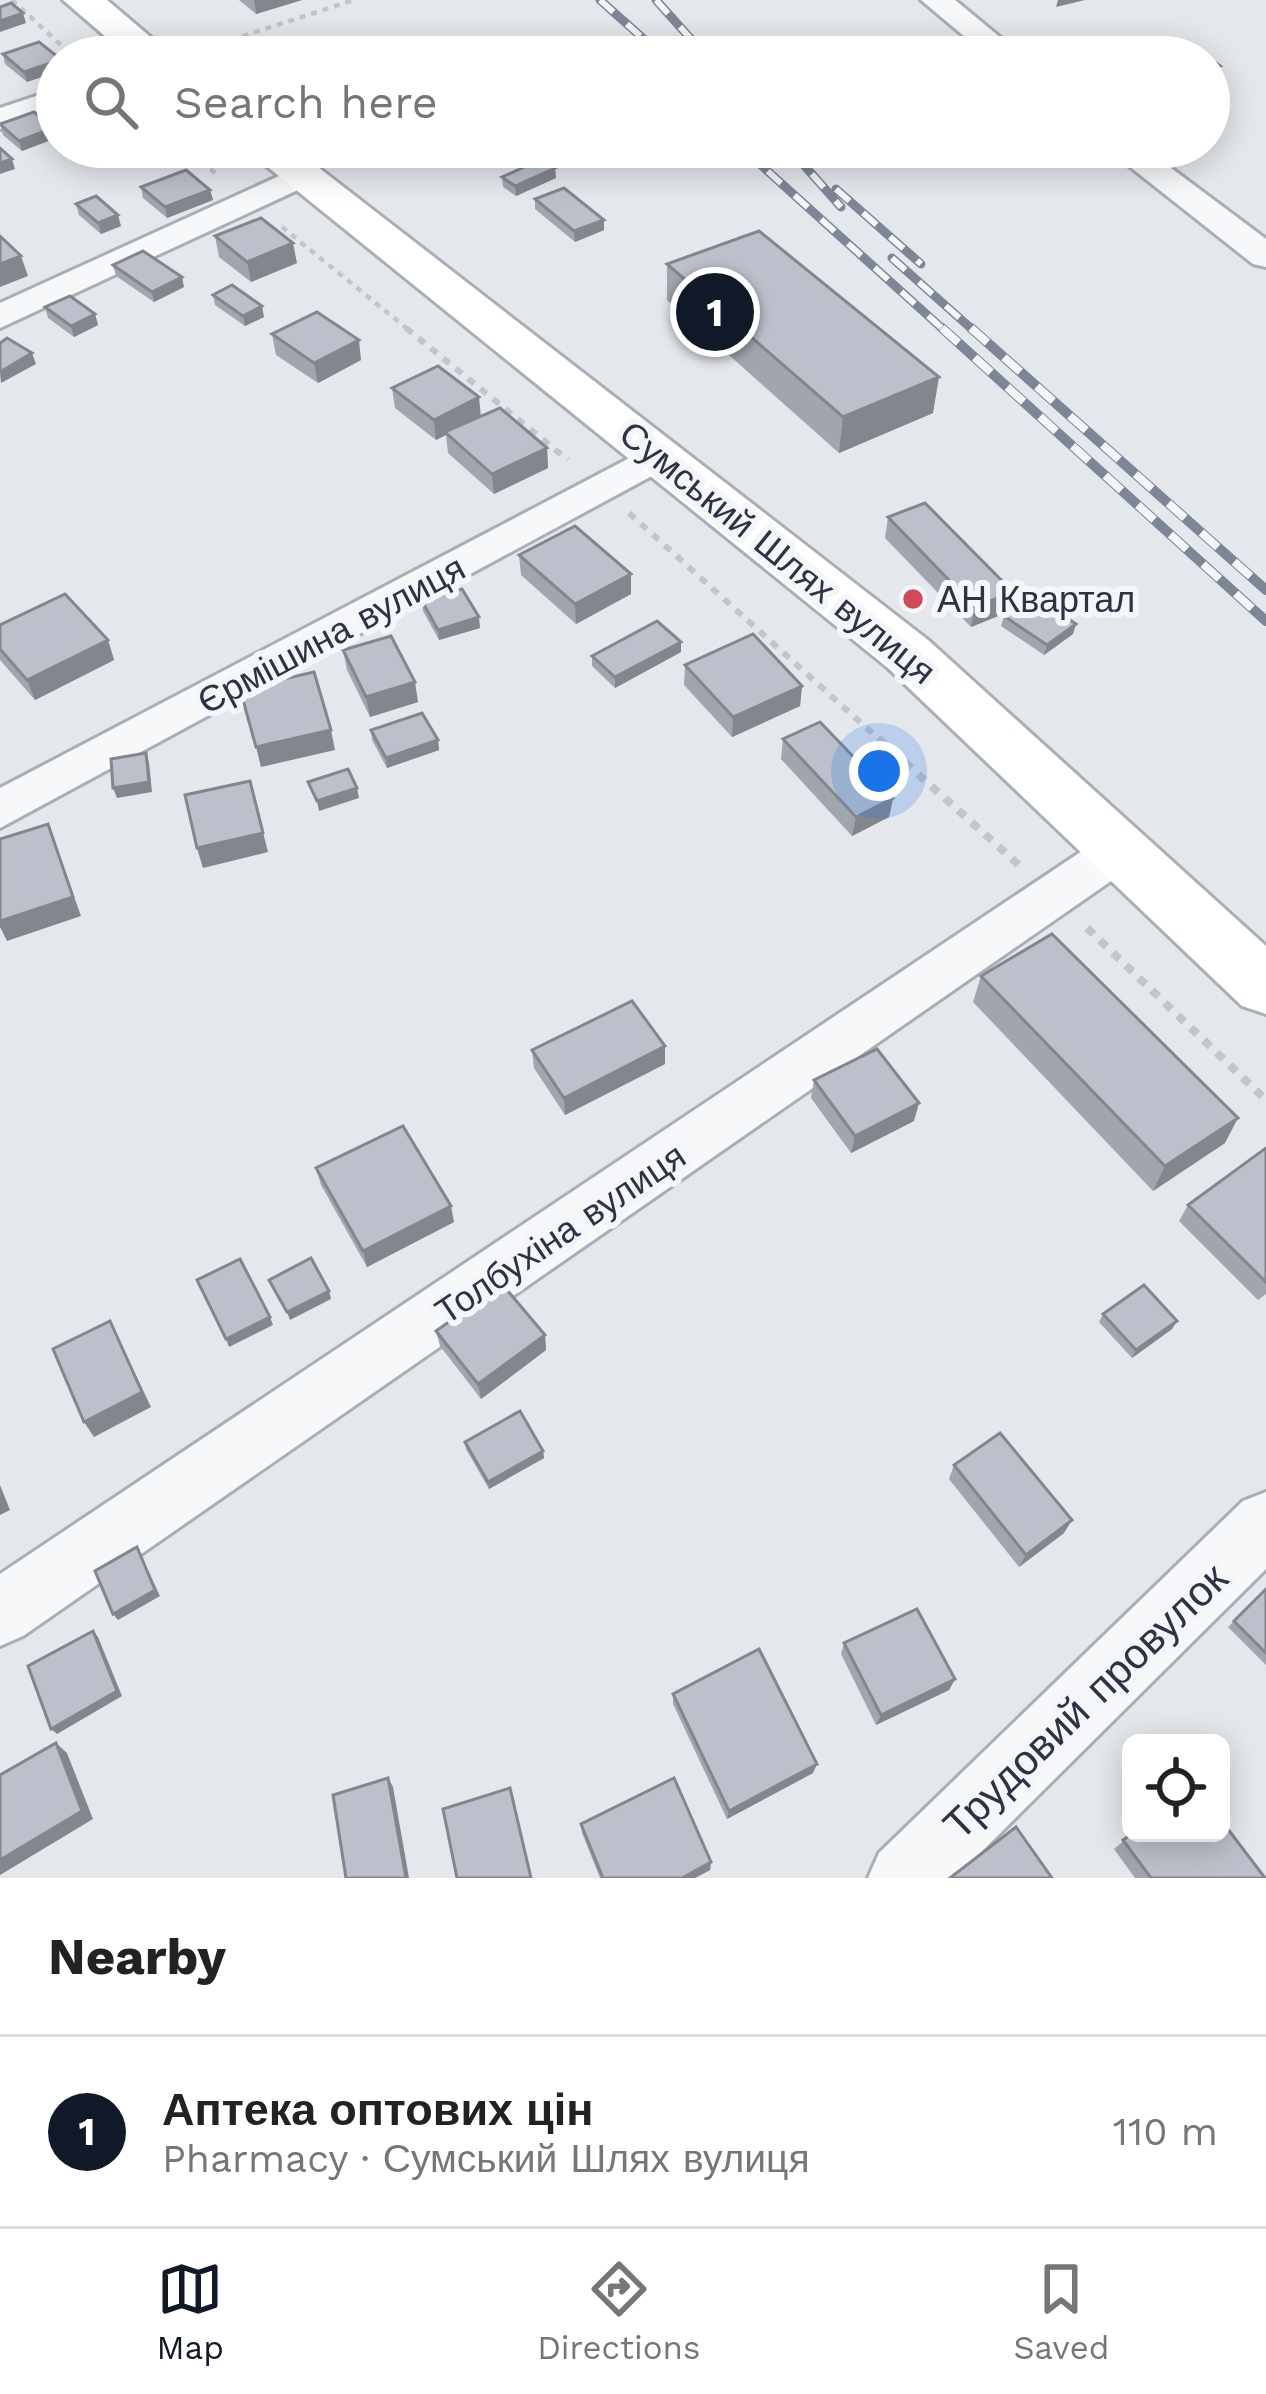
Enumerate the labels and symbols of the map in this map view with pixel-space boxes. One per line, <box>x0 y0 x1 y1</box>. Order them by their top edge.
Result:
pin: 1 <box>676 267 754 357</box>
street label: Сумський Шлях вулиця <box>611 413 944 693</box>
street label: Єрмішина вулиця <box>191 547 472 723</box>
place label: АН Квартал <box>937 579 1135 621</box>
marker: АН Квартал <box>900 586 926 612</box>
your location <box>849 741 909 801</box>
street label: Толбухіна вулиця <box>428 1135 693 1333</box>
street label: Трудовий провулок <box>934 1553 1238 1849</box>

